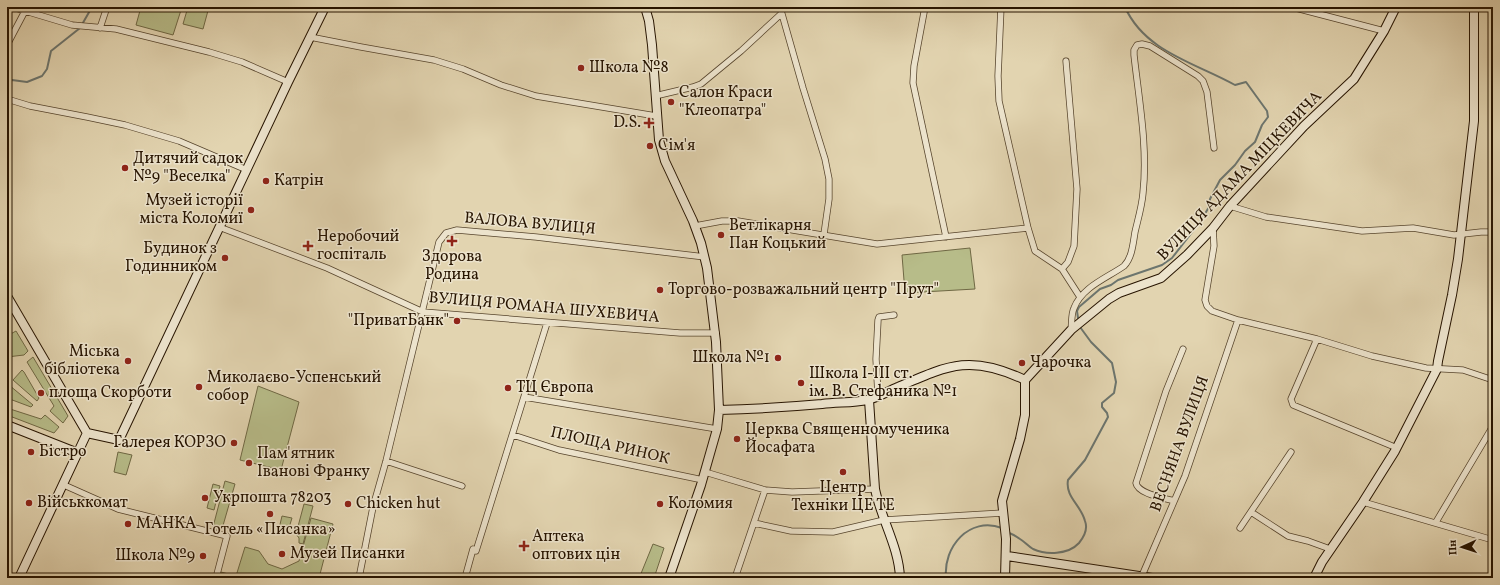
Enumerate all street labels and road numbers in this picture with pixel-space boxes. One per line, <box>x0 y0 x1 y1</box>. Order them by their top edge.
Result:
street label: ВУЛИЦЯ АДАМА МІЦКЕВИЧА <box>1153 86 1327 266</box>
street label: ВАЛОВА ВУЛИЦЯ <box>464 207 596 241</box>
street label: ВУЛИЦЯ РОМАНА ШУХЕВИЧА <box>428 287 660 329</box>
street label: ВЕСНЯНА ВУЛИЦЯ <box>1145 373 1215 515</box>
street label: ПЛОЩА РИНОК <box>548 422 672 470</box>

